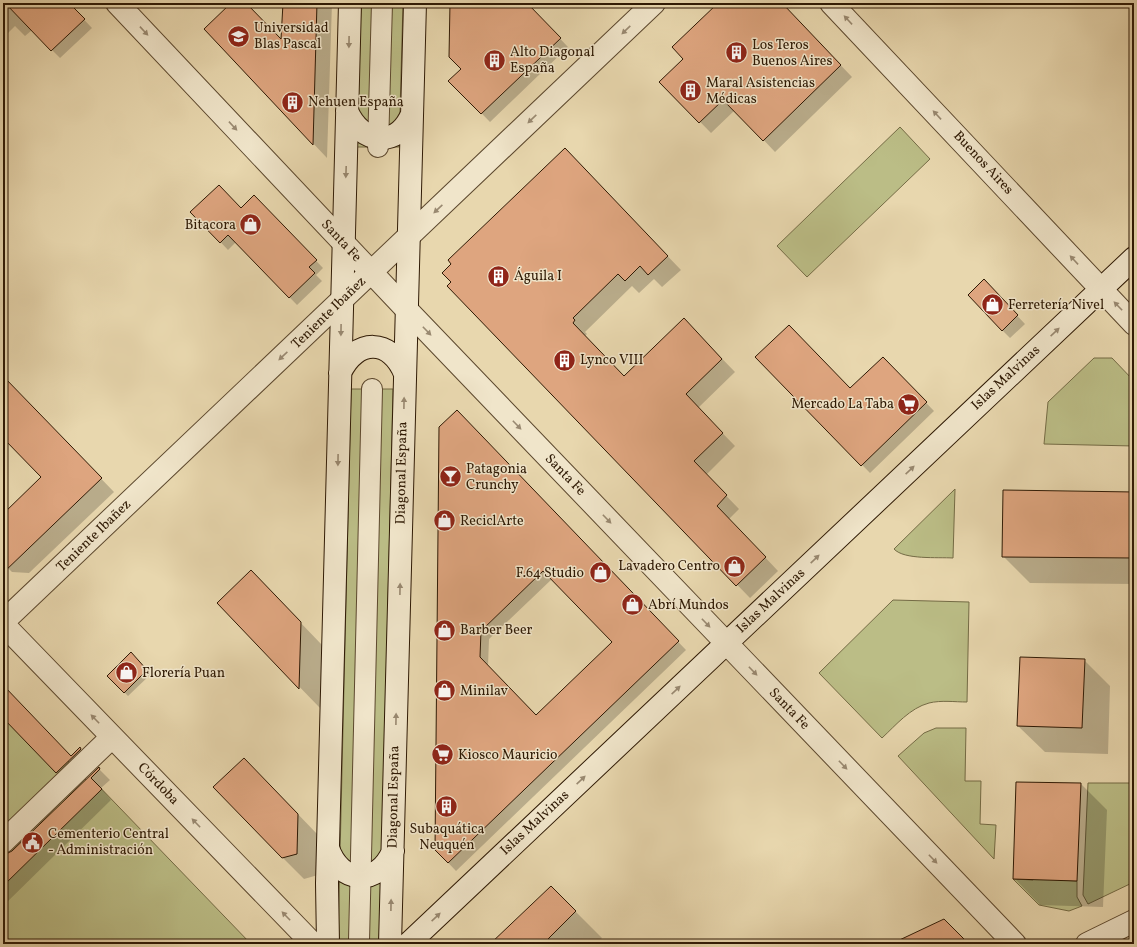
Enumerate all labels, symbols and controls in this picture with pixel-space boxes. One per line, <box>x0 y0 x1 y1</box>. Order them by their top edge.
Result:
one-way arrow <box>844 16 853 25</box>
place label: Universidad Blas Pascal <box>254 19 329 54</box>
school or university icon: Universidad Blas Pascal <box>226 23 252 49</box>
one-way arrow <box>621 25 631 35</box>
one-way arrow <box>139 26 148 37</box>
one-way arrow <box>346 36 352 49</box>
place label: Los Teros Buenos Aires <box>752 36 832 71</box>
building icon: Los Teros Buenos Aires <box>724 40 750 66</box>
place label: Alto Diagonal España <box>510 43 595 78</box>
building icon: Alto Diagonal España <box>482 47 508 73</box>
place label: Maral Asistencias Médicas <box>706 74 815 109</box>
building icon: Maral Asistencias Médicas <box>678 78 704 104</box>
building icon: Nehuen España <box>280 89 306 115</box>
place label: Nehuen España <box>308 93 404 112</box>
one-way arrow <box>932 110 942 120</box>
one-way arrow <box>527 115 537 124</box>
one-way arrow <box>228 121 237 131</box>
street label: Buenos Aires <box>949 127 1017 199</box>
one-way arrow <box>342 166 349 178</box>
one-way arrow <box>433 204 443 214</box>
shop icon: Bitacora <box>238 212 264 238</box>
place label: Bitacora <box>185 216 236 235</box>
street label: Santa Fe <box>316 216 366 267</box>
one-way arrow <box>1070 256 1079 265</box>
building icon: Águila I <box>485 263 511 289</box>
place label: Águila I <box>514 267 562 286</box>
street label: Teniente Ibañez <box>287 272 371 354</box>
shop icon: Ferretería Nivel <box>980 292 1006 318</box>
place label: Ferretería Nivel <box>1008 296 1104 315</box>
one-way arrow <box>1113 301 1122 311</box>
one-way arrow <box>338 324 345 336</box>
one-way arrow <box>422 326 432 336</box>
one-way arrow <box>1050 327 1060 337</box>
street label: Islas Malvinas <box>967 341 1045 415</box>
building icon: Lynco VIII <box>551 347 577 373</box>
place label: Lynco VIII <box>580 351 643 370</box>
one-way arrow <box>278 352 288 361</box>
supermarket icon: Mercado La Taba <box>896 391 922 417</box>
place label: Mercado La Taba <box>791 395 894 414</box>
one-way arrow <box>401 396 407 409</box>
one-way arrow <box>512 420 522 430</box>
street label: Diagonal España <box>392 421 412 525</box>
street label: Santa Fe <box>540 450 590 500</box>
one-way arrow <box>335 454 341 467</box>
place label: Patagonia Crunchy <box>466 460 527 495</box>
bar icon: Patagonia Crunchy <box>437 464 463 490</box>
one-way arrow <box>905 465 915 474</box>
street label: Teniente Ibañez <box>52 495 136 577</box>
shop icon: ReciclArte <box>431 508 457 534</box>
place label: ReciclArte <box>460 512 524 531</box>
one-way arrow <box>602 514 611 524</box>
shop icon: Lavadero Centro <box>722 553 748 579</box>
one-way arrow <box>810 554 820 564</box>
place label: Lavadero Centro <box>618 557 720 576</box>
shop icon: F.64 Studio <box>587 560 613 586</box>
place label: F.64 Studio <box>516 564 584 583</box>
street label: Islas Malvinas <box>732 564 810 638</box>
one-way arrow <box>396 583 403 595</box>
shop icon: Abrí Mundos <box>619 592 645 618</box>
place label: Abrí Mundos <box>648 596 729 615</box>
shop icon: Barber Beer <box>431 617 457 643</box>
one-way arrow <box>701 618 711 628</box>
place label: Barber Beer <box>460 621 533 640</box>
shop icon: Florería Puan <box>114 660 140 686</box>
place label: Florería Puan <box>142 664 225 683</box>
one-way arrow <box>748 666 758 676</box>
shop icon: Minilav <box>431 678 457 704</box>
place label: Minilav <box>460 682 509 701</box>
street label: Santa Fe <box>764 684 814 734</box>
one-way arrow <box>671 686 681 695</box>
one-way arrow <box>393 712 399 725</box>
one-way arrow <box>91 714 100 724</box>
supermarket icon: Kiosco Mauricio <box>430 742 456 768</box>
street label: Diagonal España <box>384 745 404 849</box>
place label: Kiosco Mauricio <box>458 746 558 765</box>
street label: Córdoba <box>133 759 183 809</box>
one-way arrow <box>838 760 848 770</box>
one-way arrow <box>576 775 586 785</box>
street label: Islas Malvinas <box>496 786 574 860</box>
building icon: Subaquática Neuquén <box>434 794 460 820</box>
one-way arrow <box>191 818 201 828</box>
place label: Subaquática Neuquén <box>410 820 484 855</box>
place label: Cementerio Central - Administración <box>48 825 169 860</box>
public building icon: Cementerio Central - Administración <box>19 829 45 855</box>
one-way arrow <box>928 854 938 864</box>
one-way arrow <box>388 899 395 911</box>
one-way arrow <box>281 911 291 921</box>
one-way arrow <box>431 912 441 922</box>

